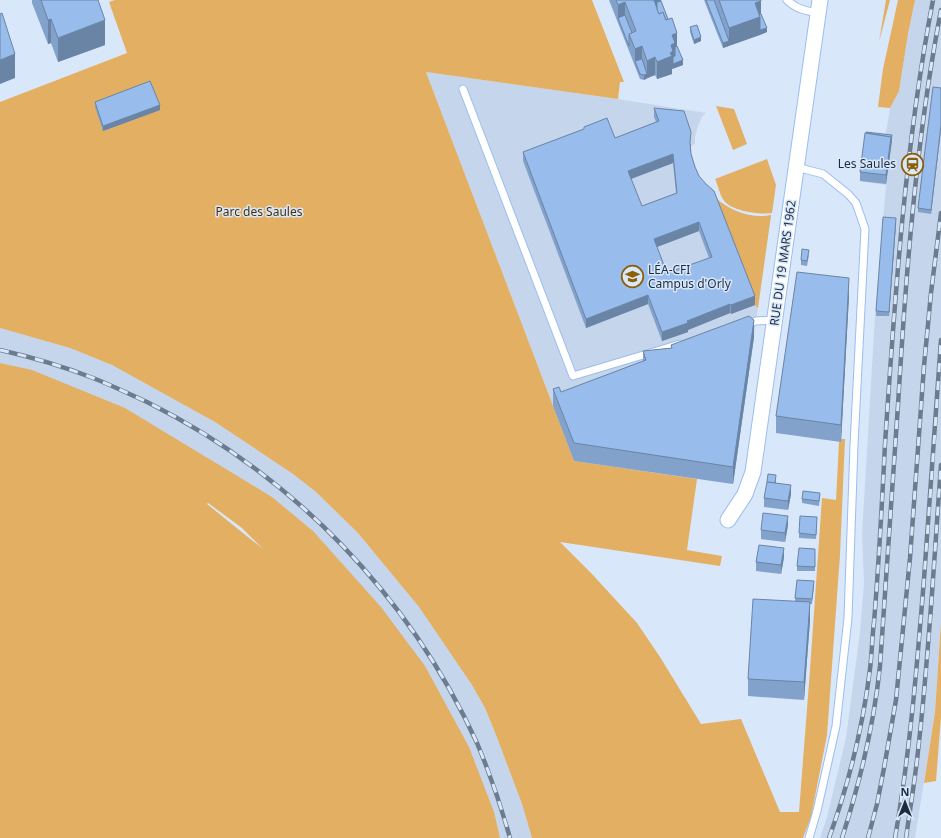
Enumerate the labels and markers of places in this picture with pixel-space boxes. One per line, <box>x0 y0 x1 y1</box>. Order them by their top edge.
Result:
station icon: Les Saules <box>899 151 925 177</box>
place label: Les Saules <box>838 155 896 172</box>
place label: LÉA-CFI Campus d'Orly <box>648 261 732 292</box>
school or university icon: LÉA-CFI Campus d'Orly <box>620 264 646 290</box>

